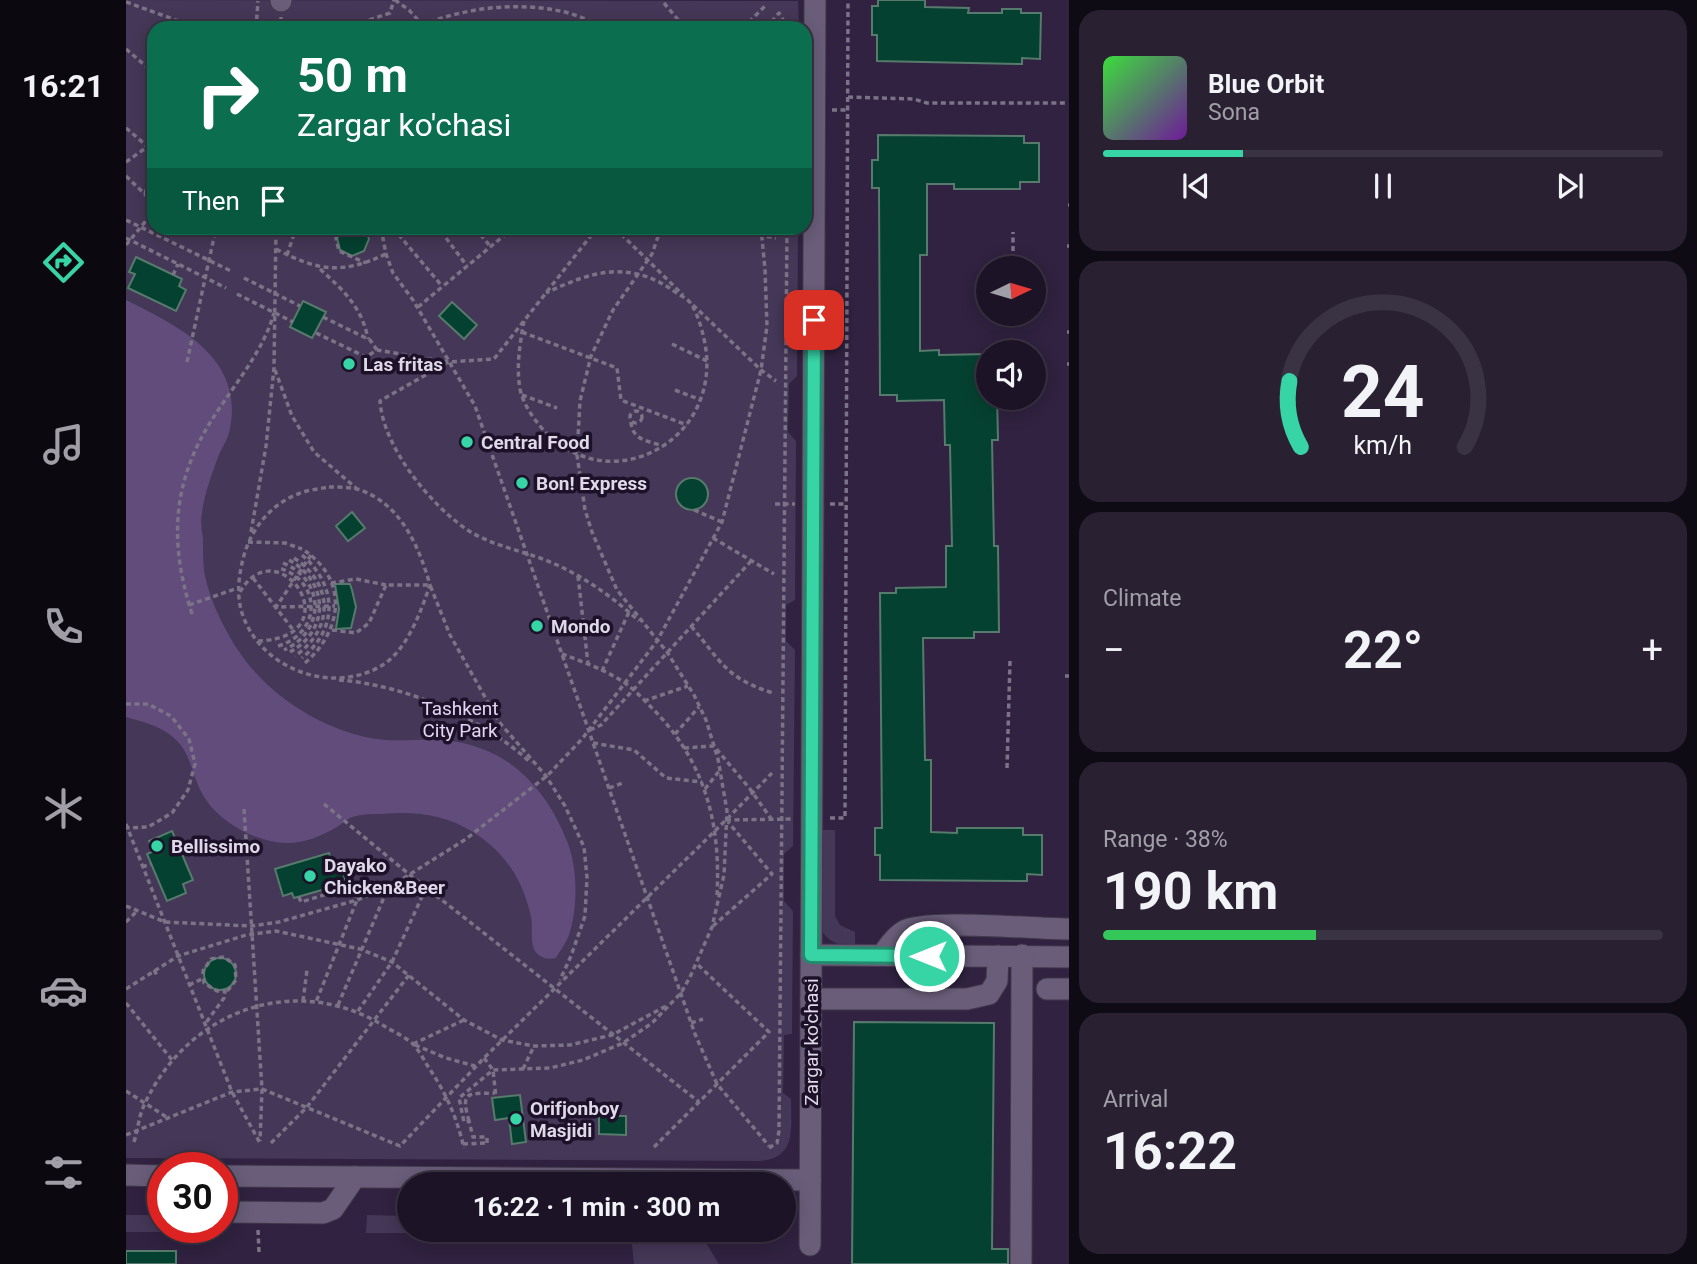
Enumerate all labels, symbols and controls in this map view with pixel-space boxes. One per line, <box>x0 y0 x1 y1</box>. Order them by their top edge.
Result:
text: 50 m <box>297 47 408 104</box>
icon: right <box>182 49 273 140</box>
text: 16:21 <box>22 67 104 105</box>
text: Blue Orbit <box>1208 69 1324 99</box>
text: Sona <box>1208 99 1260 126</box>
text: Zargar ko'chasi <box>297 106 511 144</box>
icon: previous <box>1177 167 1215 205</box>
icon: pause <box>1364 167 1402 205</box>
icon: next <box>1551 167 1589 205</box>
icon: arrive <box>254 182 292 220</box>
text: Then <box>182 186 240 216</box>
icon: directions <box>39 238 88 287</box>
north arrow <box>976 256 1046 326</box>
map controls <box>976 256 1046 410</box>
pin <box>784 290 844 350</box>
icon: arrive <box>795 301 833 339</box>
button: sound <box>976 340 1046 410</box>
text: 24 <box>1341 350 1425 436</box>
place label: Las fritas <box>363 353 443 376</box>
marker: Las fritas <box>341 356 357 372</box>
icon: music <box>39 420 88 469</box>
place label: Central Food <box>481 431 590 454</box>
text: km/h <box>1354 431 1412 460</box>
marker: Central Food <box>459 434 475 450</box>
place label: Bon! Express <box>536 472 647 495</box>
marker: Bon! Express <box>514 475 530 491</box>
text: Climate <box>1103 585 1182 612</box>
icon: phone <box>39 602 88 651</box>
place label: Mondo <box>551 615 611 638</box>
marker: Mondo <box>529 618 545 634</box>
text: 22° <box>1343 620 1423 681</box>
text: − <box>1103 628 1125 672</box>
text: + <box>1641 628 1663 672</box>
park label: Tashkent City Park <box>421 697 499 742</box>
icon: climate <box>39 784 88 833</box>
text: Range · 38% <box>1103 826 1228 853</box>
place label: Bellissimo <box>171 835 260 858</box>
marker: Bellissimo <box>149 838 165 854</box>
place label: Dayako Chicken&Beer <box>324 854 445 899</box>
text: 190 km <box>1103 861 1278 922</box>
marker: Dayako Chicken&Beer <box>302 868 318 884</box>
position arrow <box>892 919 966 993</box>
icon: car <box>39 966 88 1015</box>
street label: Zargar ko'chasi <box>800 978 823 1106</box>
text: Arrival <box>1103 1086 1168 1113</box>
place label: Orifjonboy Masjidi <box>530 1097 619 1142</box>
marker: Orifjonboy Masjidi <box>508 1111 524 1127</box>
text: 16:22 <box>1103 1121 1237 1182</box>
icon: filters <box>39 1148 88 1197</box>
speed limit sign: 30 <box>147 1152 238 1243</box>
text: 16:22 · 1 min · 300 m <box>473 1192 720 1222</box>

